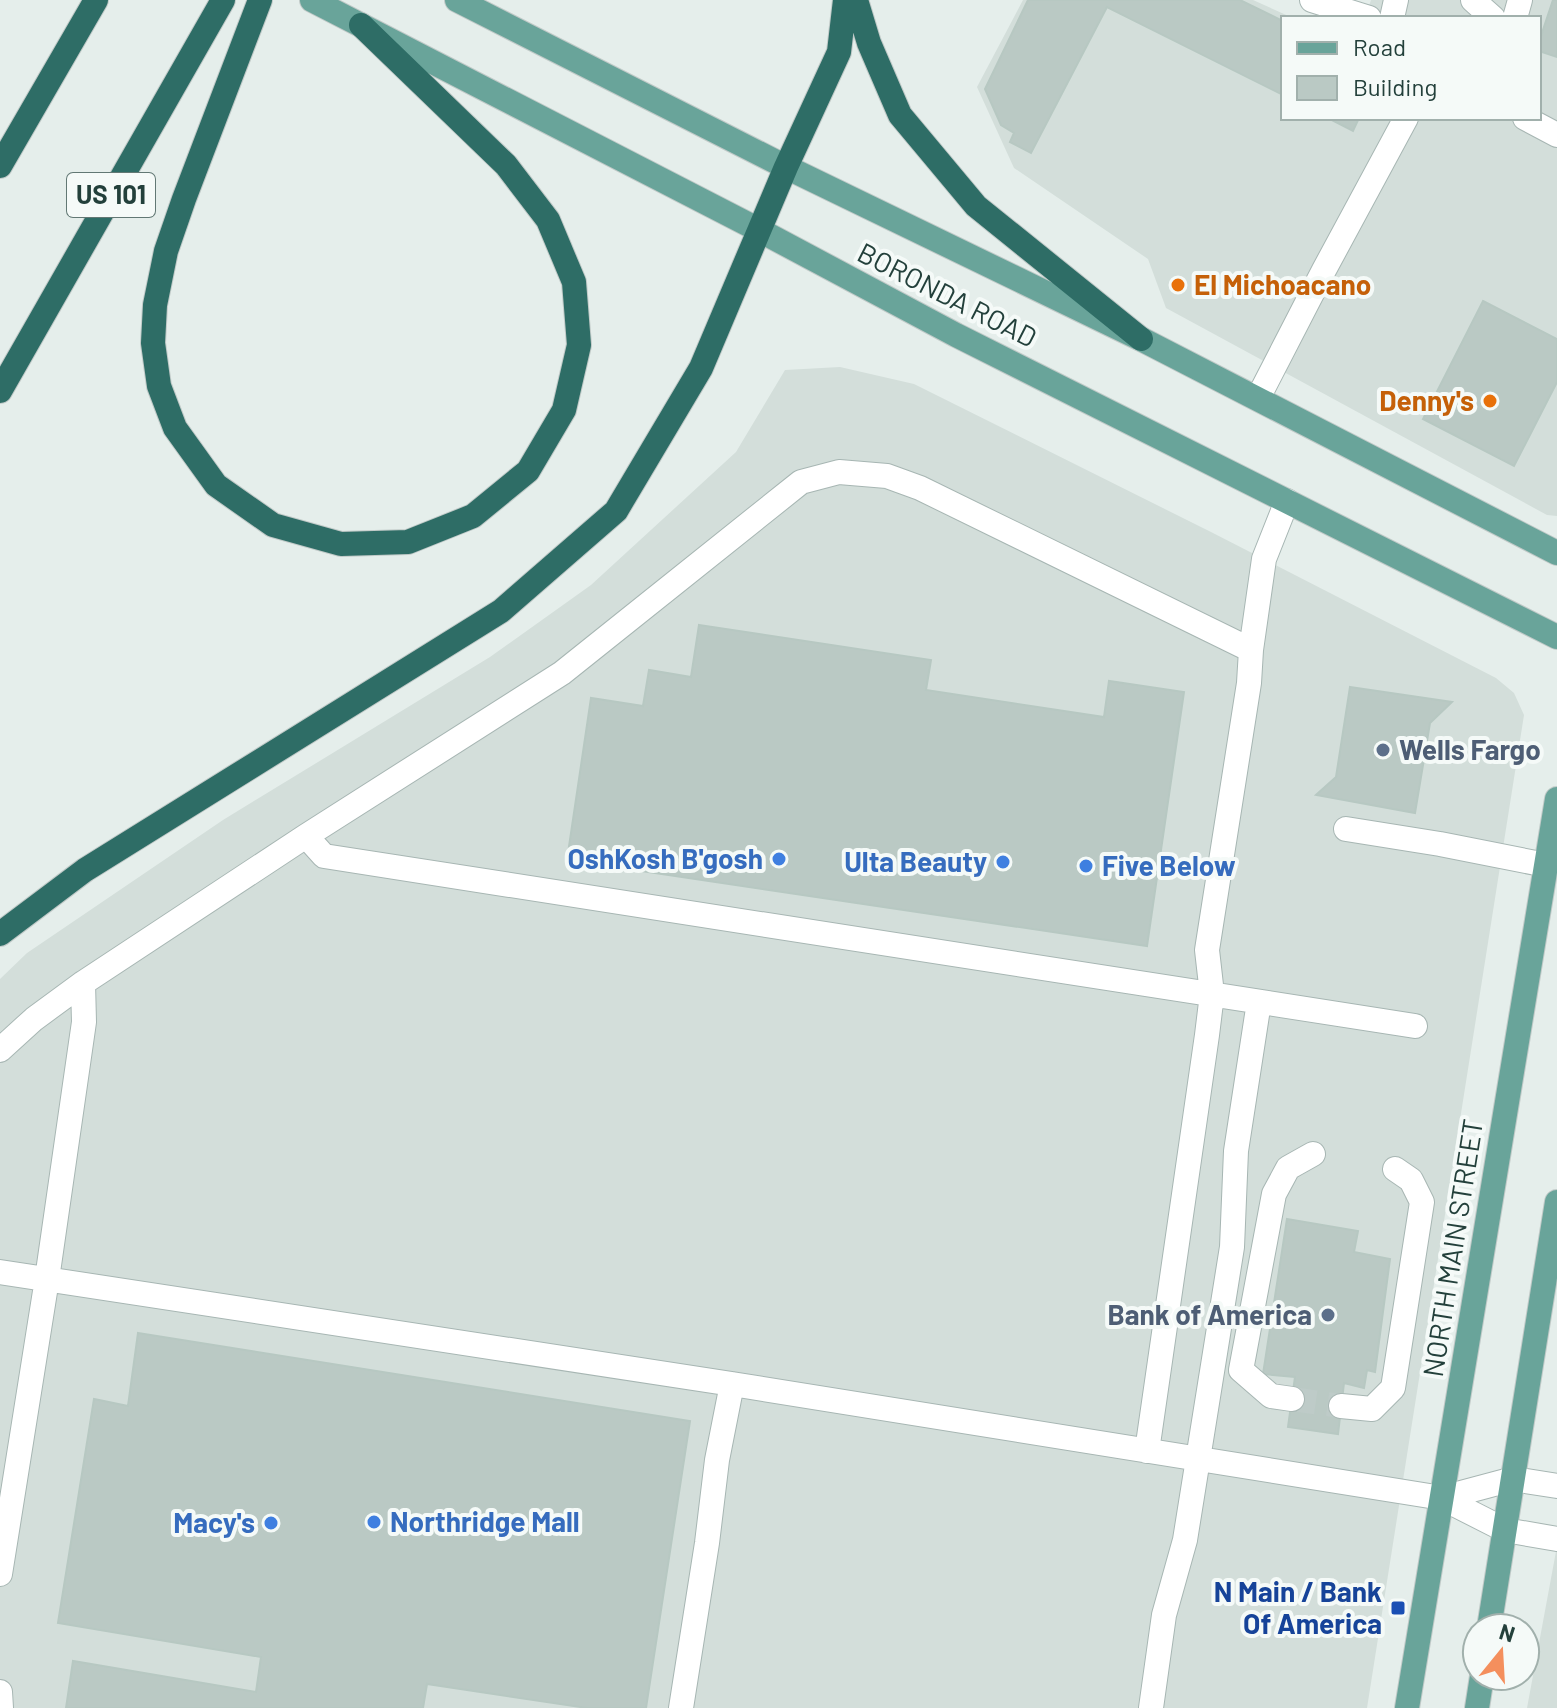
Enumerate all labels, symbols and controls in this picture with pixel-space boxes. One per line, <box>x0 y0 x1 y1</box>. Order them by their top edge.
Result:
legend <box>1281 16 1541 120</box>
text: Road <box>1353 32 1406 61</box>
text: Building <box>1353 72 1437 101</box>
road number: US 101 <box>67 173 155 217</box>
street label: BORONDA ROAD <box>852 234 1043 354</box>
place label: El Michoacano <box>1194 267 1371 301</box>
marker: El Michoacano <box>1169 276 1187 294</box>
place label: Denny's <box>1379 383 1474 417</box>
marker: Denny's <box>1481 392 1499 410</box>
place label: Wells Fargo <box>1399 732 1541 766</box>
marker: Wells Fargo <box>1374 741 1392 759</box>
place label: OshKosh B'gosh <box>567 841 763 875</box>
place label: Ulta Beauty <box>844 844 987 878</box>
place label: Five Below <box>1102 848 1236 882</box>
marker: OshKosh B'gosh <box>770 850 788 868</box>
marker: Ulta Beauty <box>994 853 1012 871</box>
marker: Five Below <box>1077 857 1095 875</box>
street label: NORTH MAIN STREET <box>1415 1116 1489 1379</box>
place label: Bank of America <box>1107 1297 1312 1331</box>
marker: Bank of America <box>1319 1306 1337 1324</box>
place label: Northridge Mall <box>390 1504 580 1538</box>
place label: Macy's <box>173 1505 255 1539</box>
marker: Northridge Mall <box>365 1513 383 1531</box>
marker: Macy's <box>262 1514 280 1532</box>
place label: N Main / Bank Of America <box>1214 1574 1382 1640</box>
marker: N Main / Bank Of America <box>1389 1599 1407 1617</box>
north arrow <box>1461 1612 1541 1692</box>
text: N <box>1497 1617 1518 1647</box>

